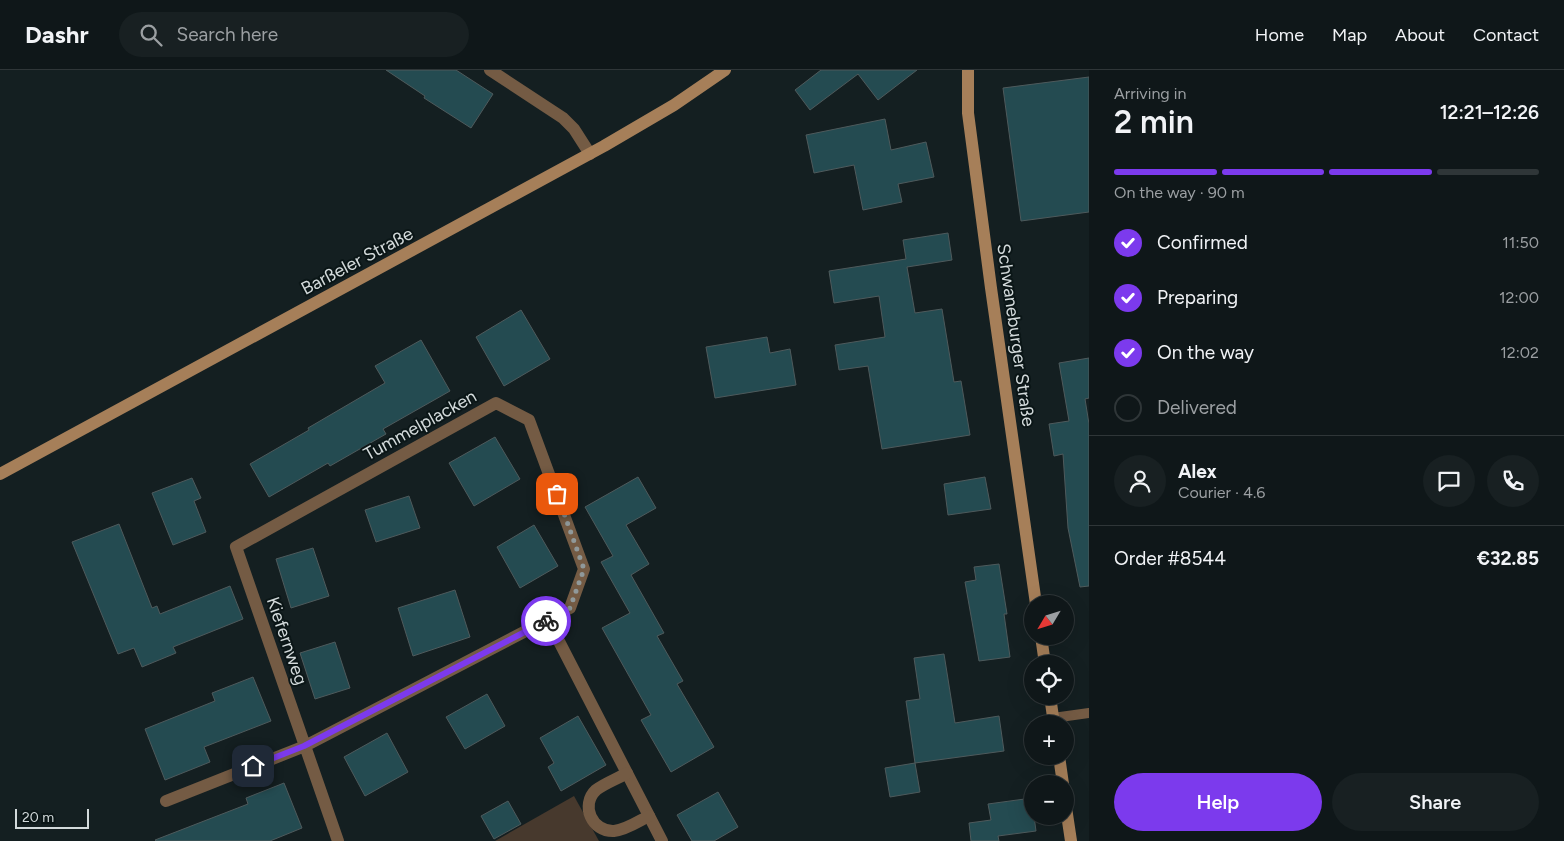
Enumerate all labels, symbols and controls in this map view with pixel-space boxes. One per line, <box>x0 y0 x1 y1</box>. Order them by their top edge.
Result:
search box <box>119 12 469 57</box>
text: Dashr <box>25 20 89 49</box>
icon: search <box>137 21 165 49</box>
text: Search here <box>177 23 278 46</box>
text: Home <box>1255 24 1304 46</box>
text: Map <box>1332 24 1367 46</box>
text: About <box>1395 24 1445 46</box>
text: Contact <box>1473 24 1539 46</box>
text: Arriving in <box>1114 84 1186 103</box>
text: 12:21–12:26 <box>1440 101 1539 124</box>
text: 2 min <box>1114 103 1194 141</box>
text: On the way · 90 m <box>1114 183 1245 202</box>
street label: Barßeler Straße <box>297 222 417 300</box>
icon: check <box>1114 229 1142 257</box>
text: Confirmed <box>1157 231 1248 254</box>
text: 11:50 <box>1502 233 1539 252</box>
street label: Schwaneburger Straße <box>992 242 1040 428</box>
icon: check <box>1114 284 1142 312</box>
text: Preparing <box>1157 286 1238 309</box>
text: 12:00 <box>1499 288 1539 307</box>
icon: check <box>1114 339 1142 367</box>
text: On the way <box>1157 341 1254 364</box>
text: 12:02 <box>1500 343 1539 362</box>
street label: Tummelplacken <box>360 385 480 465</box>
text: Delivered <box>1157 396 1237 419</box>
button: person <box>1114 455 1166 507</box>
button: chat <box>1423 455 1475 507</box>
button: phone <box>1487 455 1539 507</box>
text: Alex <box>1178 460 1217 483</box>
pin <box>536 473 578 515</box>
icon: bag <box>543 480 571 508</box>
text: Courier · 4.6 <box>1178 483 1265 502</box>
text: Order #8544 <box>1114 547 1226 570</box>
text: €32.85 <box>1477 547 1539 570</box>
street label: Kiefernweg <box>262 594 312 688</box>
north arrow <box>1024 595 1074 645</box>
map controls <box>1024 595 1074 825</box>
courier <box>521 596 571 646</box>
icon: bike <box>532 607 560 635</box>
button: locate <box>1024 655 1074 705</box>
button: + <box>1024 715 1074 765</box>
pin <box>232 745 274 787</box>
icon: home <box>239 752 267 780</box>
button: Help <box>1114 773 1322 831</box>
button: Share <box>1332 773 1539 831</box>
button: − <box>1024 775 1074 825</box>
scale bar <box>15 806 89 829</box>
text: 20 m <box>22 809 54 826</box>

